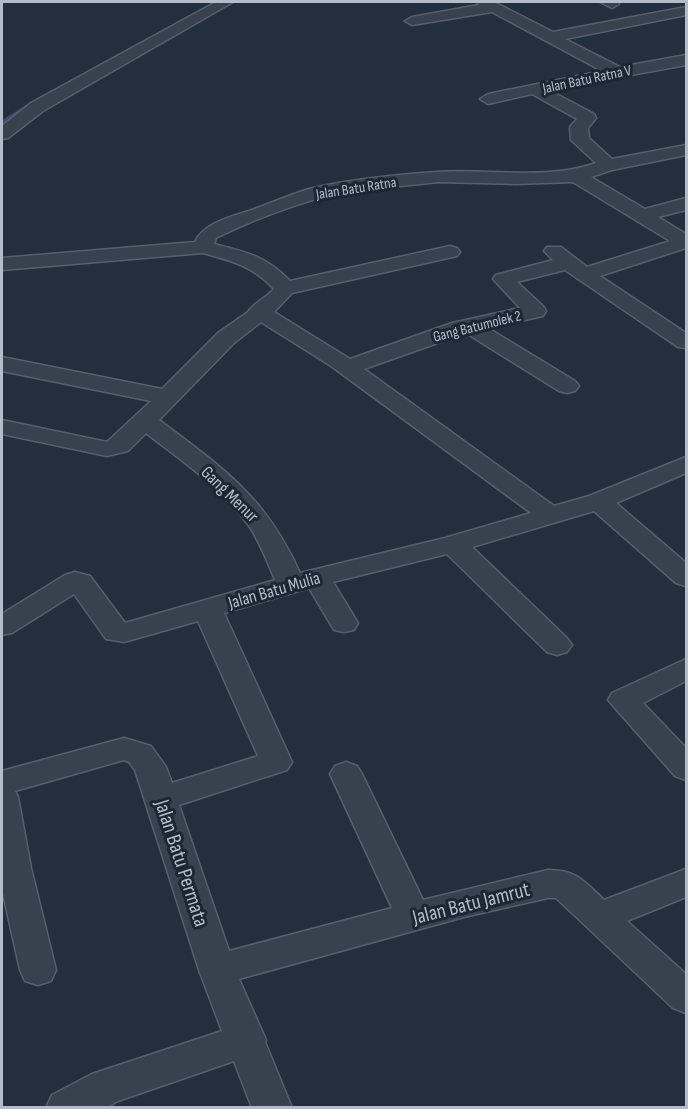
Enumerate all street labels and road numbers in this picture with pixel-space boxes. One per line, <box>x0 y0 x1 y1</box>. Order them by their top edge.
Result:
street label: Jalan Batu Ratna V <box>540 61 634 98</box>
street label: Jalan Batu Ratna <box>313 173 398 204</box>
street label: Gang Batumolek 2 <box>431 306 523 347</box>
street label: Gang Menur <box>196 462 263 527</box>
street label: Jalan Batu Mulia <box>225 567 323 614</box>
street label: Jalan Batu Permata <box>149 796 214 930</box>
street label: Jalan Batu Jamrut <box>409 877 532 930</box>

